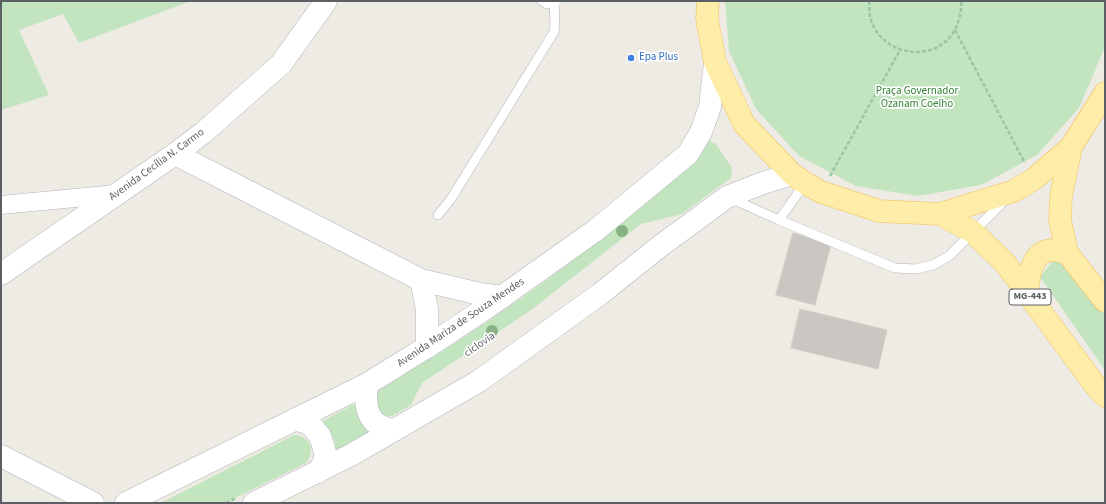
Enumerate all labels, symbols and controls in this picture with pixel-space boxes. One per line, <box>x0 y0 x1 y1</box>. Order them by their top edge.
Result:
place label: Epa Plus <box>639 51 678 65</box>
marker: Epa Plus <box>626 53 636 63</box>
park label: Praça Governador Ozanam Coelho <box>876 85 958 111</box>
street label: Avenida Cecília N. Carmo <box>107 126 207 204</box>
street label: Avenida Mariza de Souza Mendes <box>395 275 527 371</box>
road number: MG-443 <box>1009 289 1051 305</box>
street label: ciclovia <box>462 330 498 360</box>

